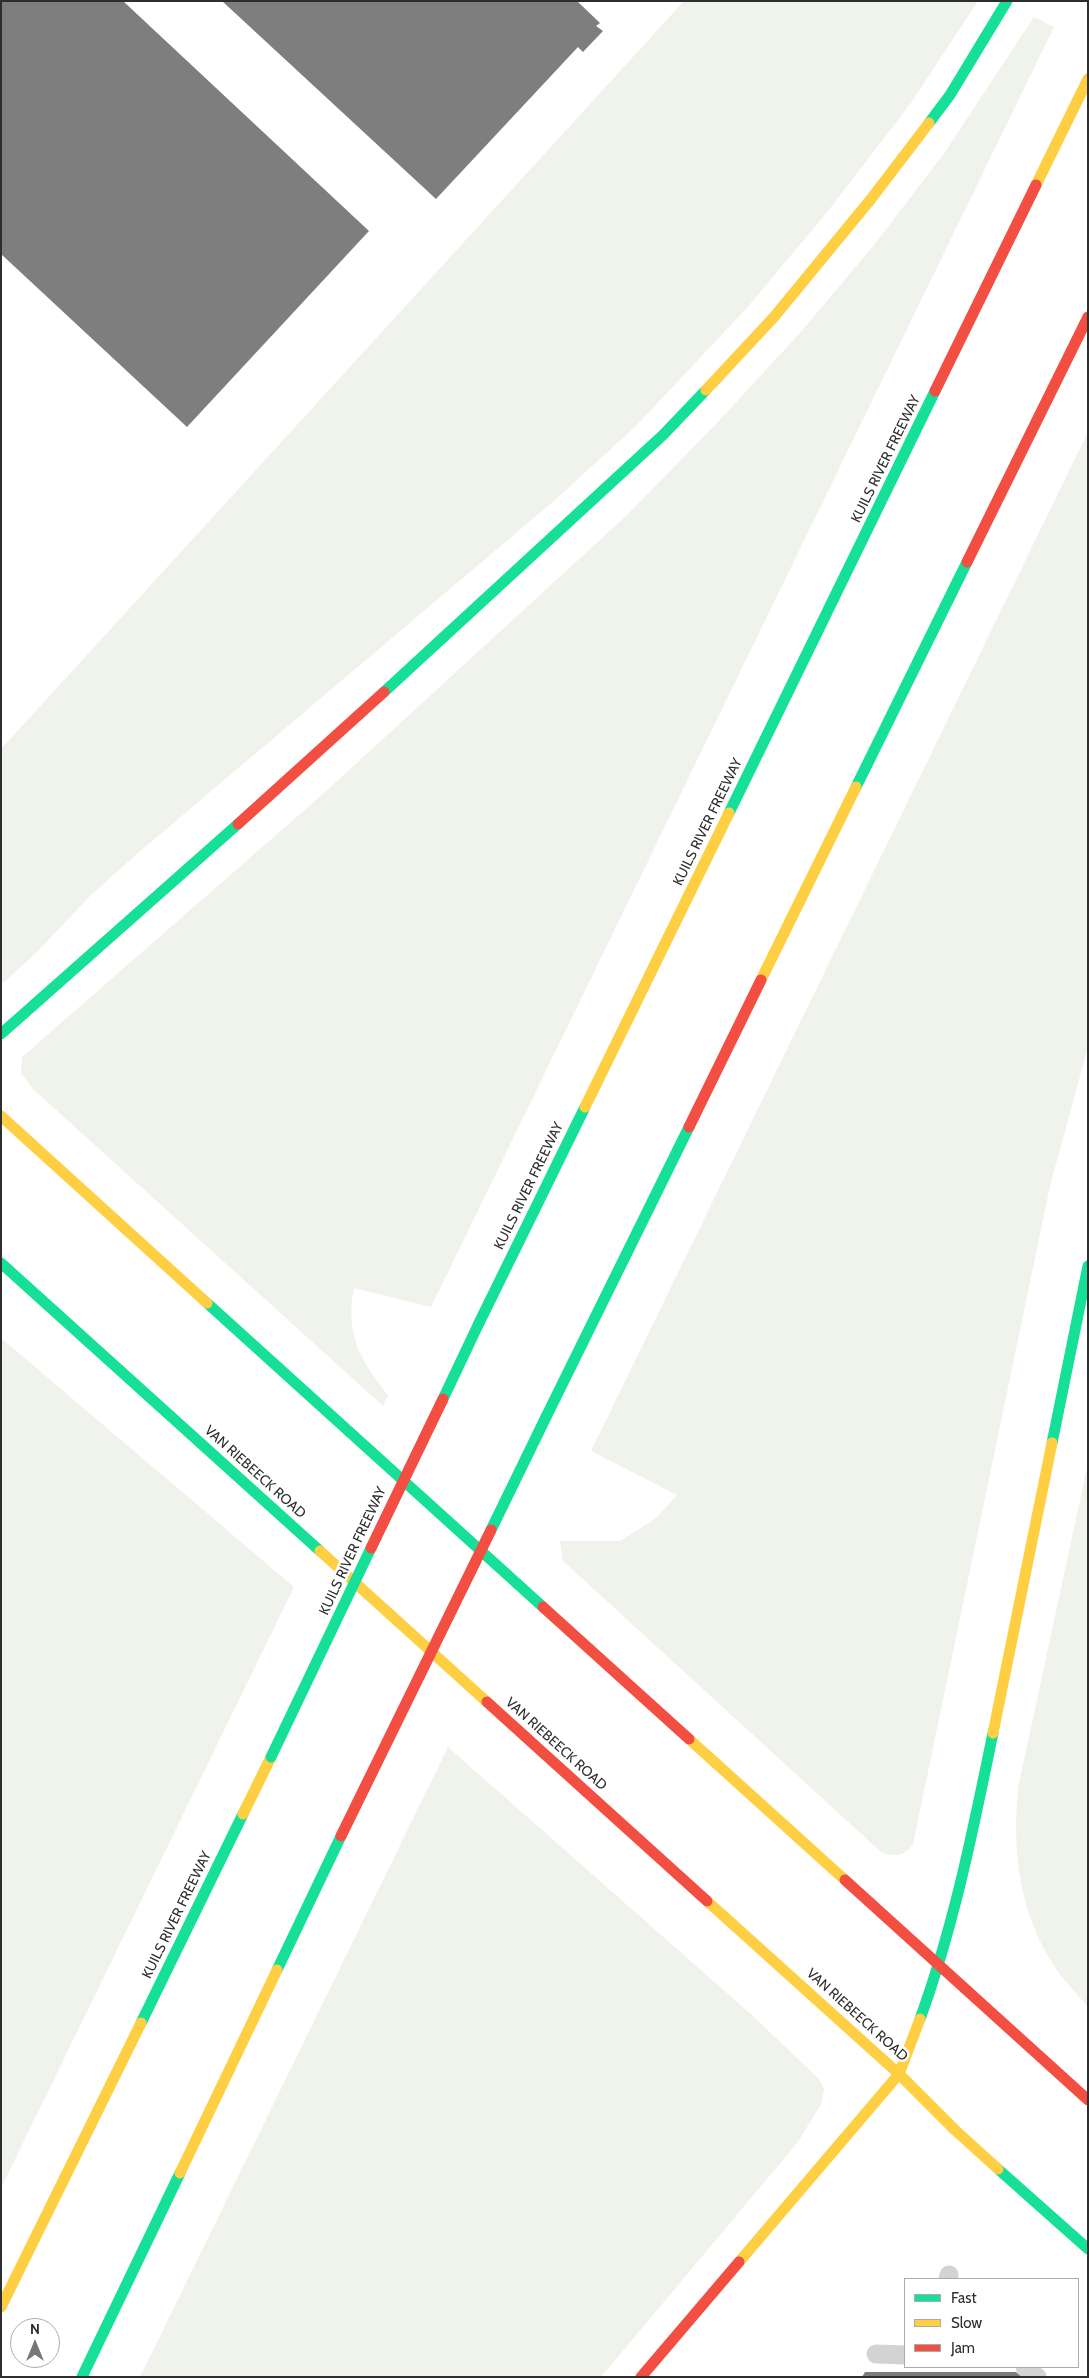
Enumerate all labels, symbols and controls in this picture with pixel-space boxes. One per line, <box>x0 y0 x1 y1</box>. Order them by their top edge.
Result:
street label: KUILS RIVER FREEWAY <box>848 393 924 525</box>
street label: KUILS RIVER FREEWAY <box>670 756 746 888</box>
street label: KUILS RIVER FREEWAY <box>491 1120 567 1252</box>
street label: VAN RIEBEECK ROAD <box>201 1422 309 1522</box>
street label: KUILS RIVER FREEWAY <box>316 1484 390 1618</box>
street label: VAN RIEBEECK ROAD <box>502 1694 610 1794</box>
street label: KUILS RIVER FREEWAY <box>139 1849 215 1981</box>
street label: VAN RIEBEECK ROAD <box>803 1965 911 2065</box>
legend <box>904 2278 1079 2368</box>
text: Fast <box>951 2289 976 2307</box>
text: Slow <box>951 2314 982 2332</box>
north arrow <box>10 2318 60 2368</box>
text: N <box>30 2320 40 2338</box>
text: Jam <box>951 2339 975 2357</box>

